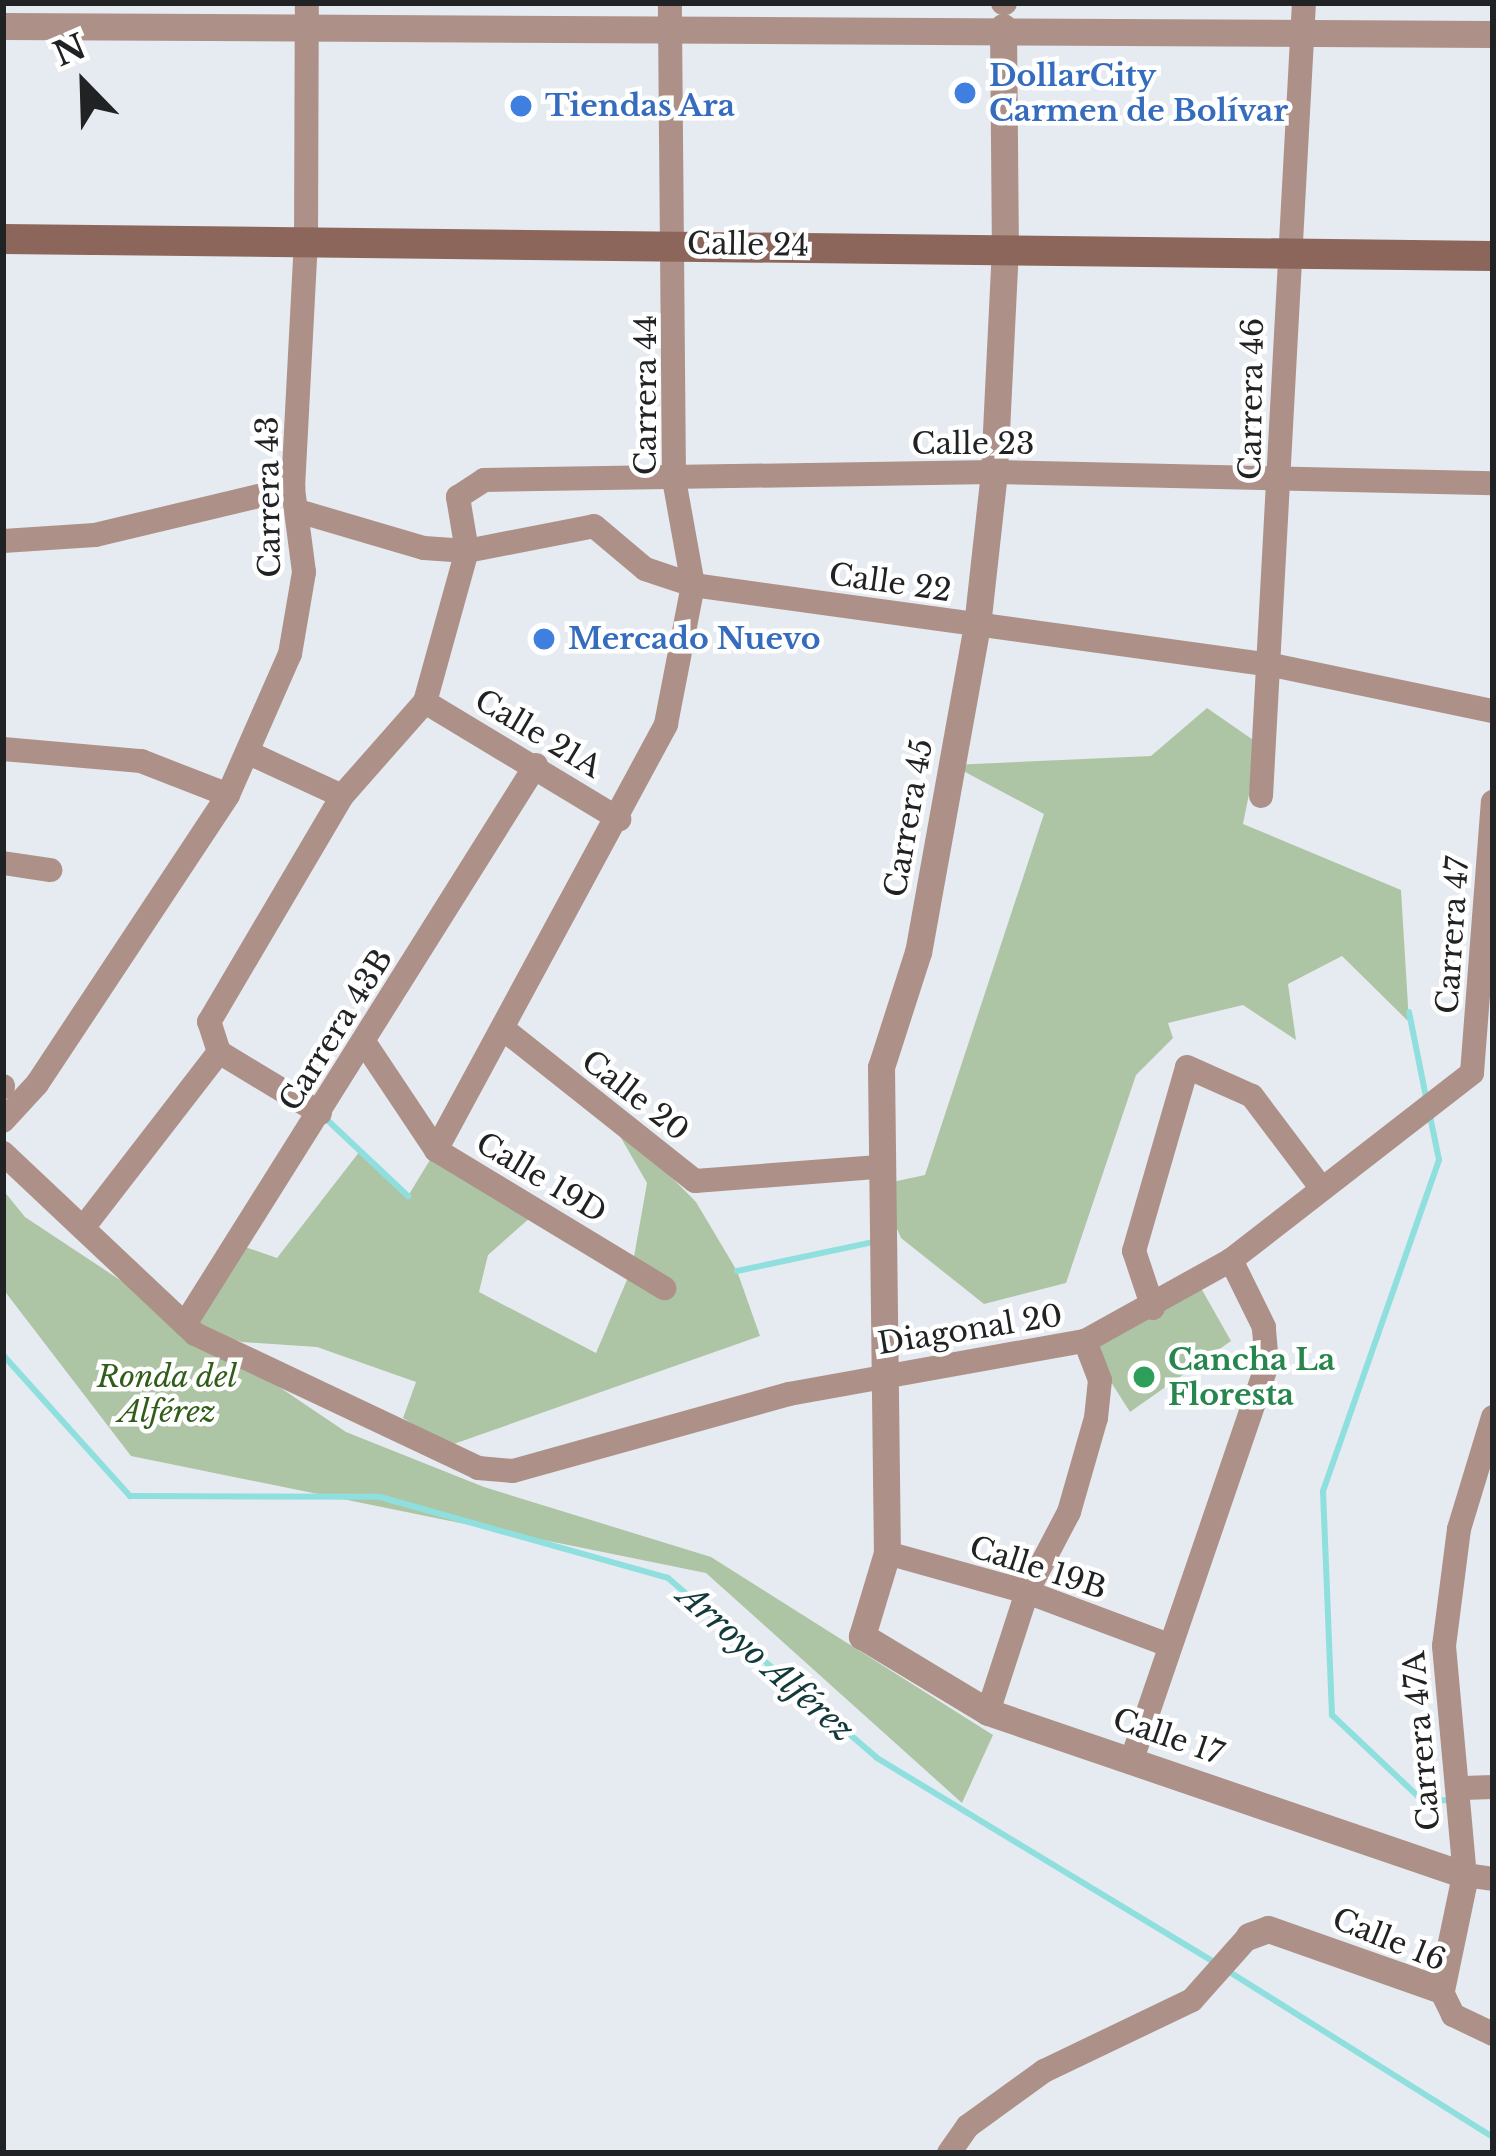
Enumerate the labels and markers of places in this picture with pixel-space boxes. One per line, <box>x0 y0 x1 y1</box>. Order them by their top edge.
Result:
place label: DollarCity Carmen de Bolívar <box>989 58 1288 128</box>
marker: DollarCity Carmen de Bolívar <box>952 80 978 106</box>
place label: Tiendas Ara <box>545 88 736 124</box>
marker: Tiendas Ara <box>508 93 534 119</box>
place label: Mercado Nuevo <box>568 621 820 657</box>
marker: Mercado Nuevo <box>531 626 557 652</box>
place label: Cancha La Floresta <box>1168 1342 1335 1412</box>
marker: Cancha La Floresta <box>1131 1364 1157 1390</box>

